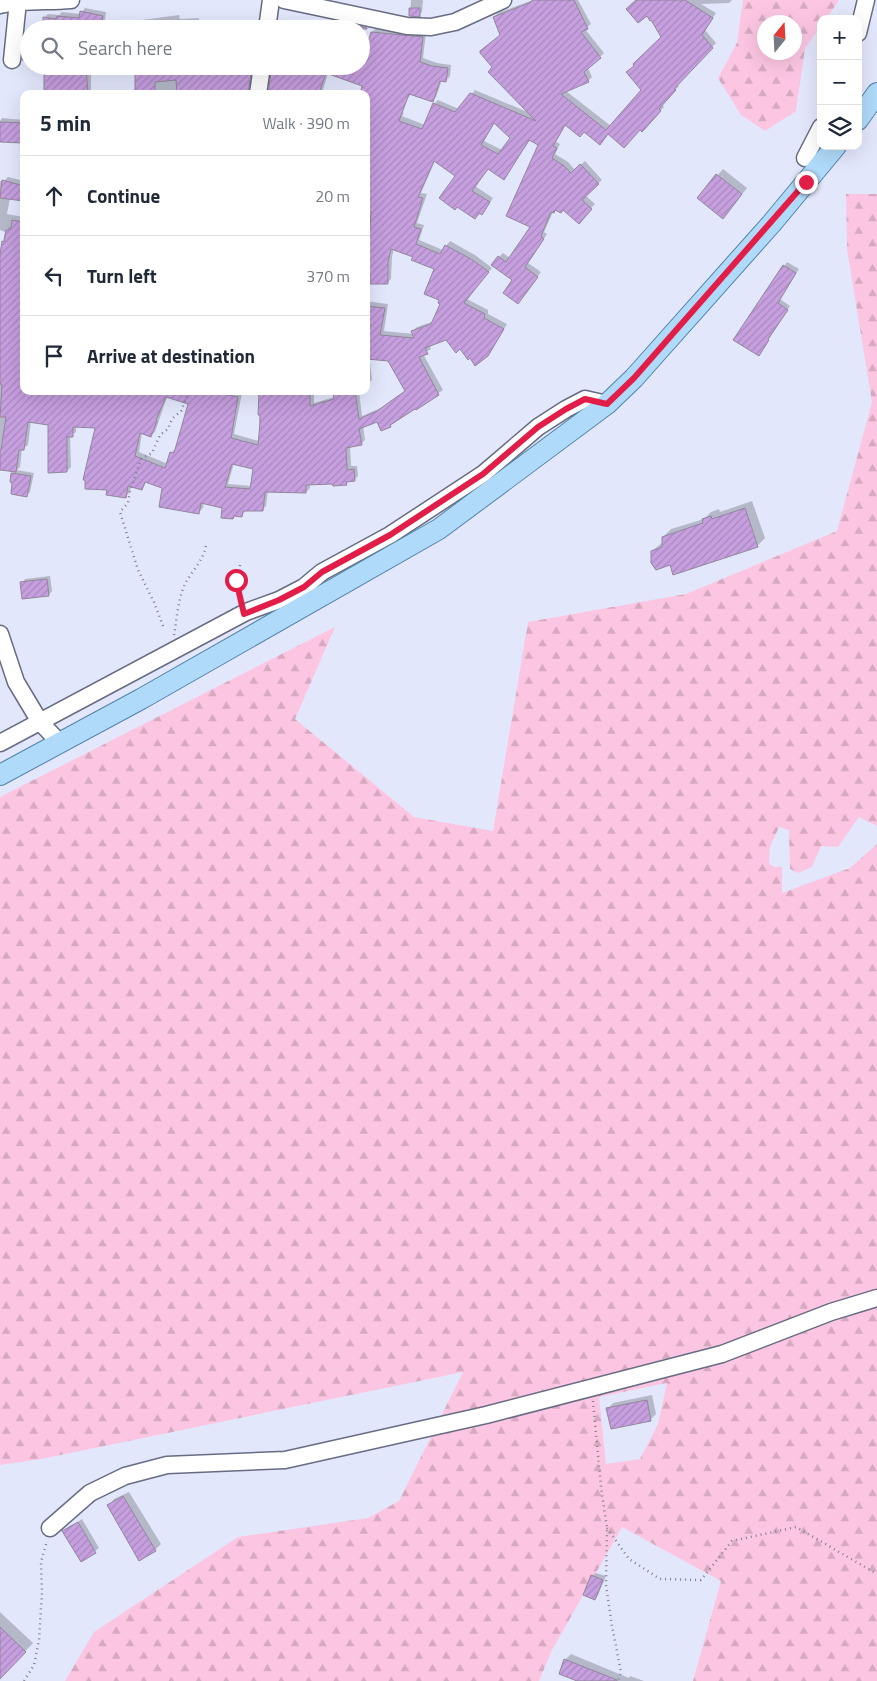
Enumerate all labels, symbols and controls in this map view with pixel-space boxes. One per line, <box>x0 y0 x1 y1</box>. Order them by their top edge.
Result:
north arrow <box>757 15 802 60</box>
map controls <box>817 15 862 150</box>
button: + <box>817 15 862 60</box>
search box <box>20 20 370 75</box>
text: Search here <box>78 33 172 62</box>
icon: search <box>38 34 66 62</box>
button: − <box>817 60 862 105</box>
button: layers <box>817 105 862 150</box>
text: 5 min <box>40 107 91 139</box>
text: Walk · 390 m <box>262 111 350 135</box>
route end <box>795 171 818 194</box>
text: Continue <box>87 181 160 210</box>
icon: ahead <box>40 182 68 210</box>
text: 20 m <box>315 184 350 208</box>
text: Turn left <box>87 261 157 290</box>
icon: left <box>40 262 68 290</box>
text: 370 m <box>306 264 350 288</box>
text: Arrive at destination <box>87 341 255 370</box>
icon: arrive <box>40 342 68 370</box>
route start <box>225 569 248 592</box>

